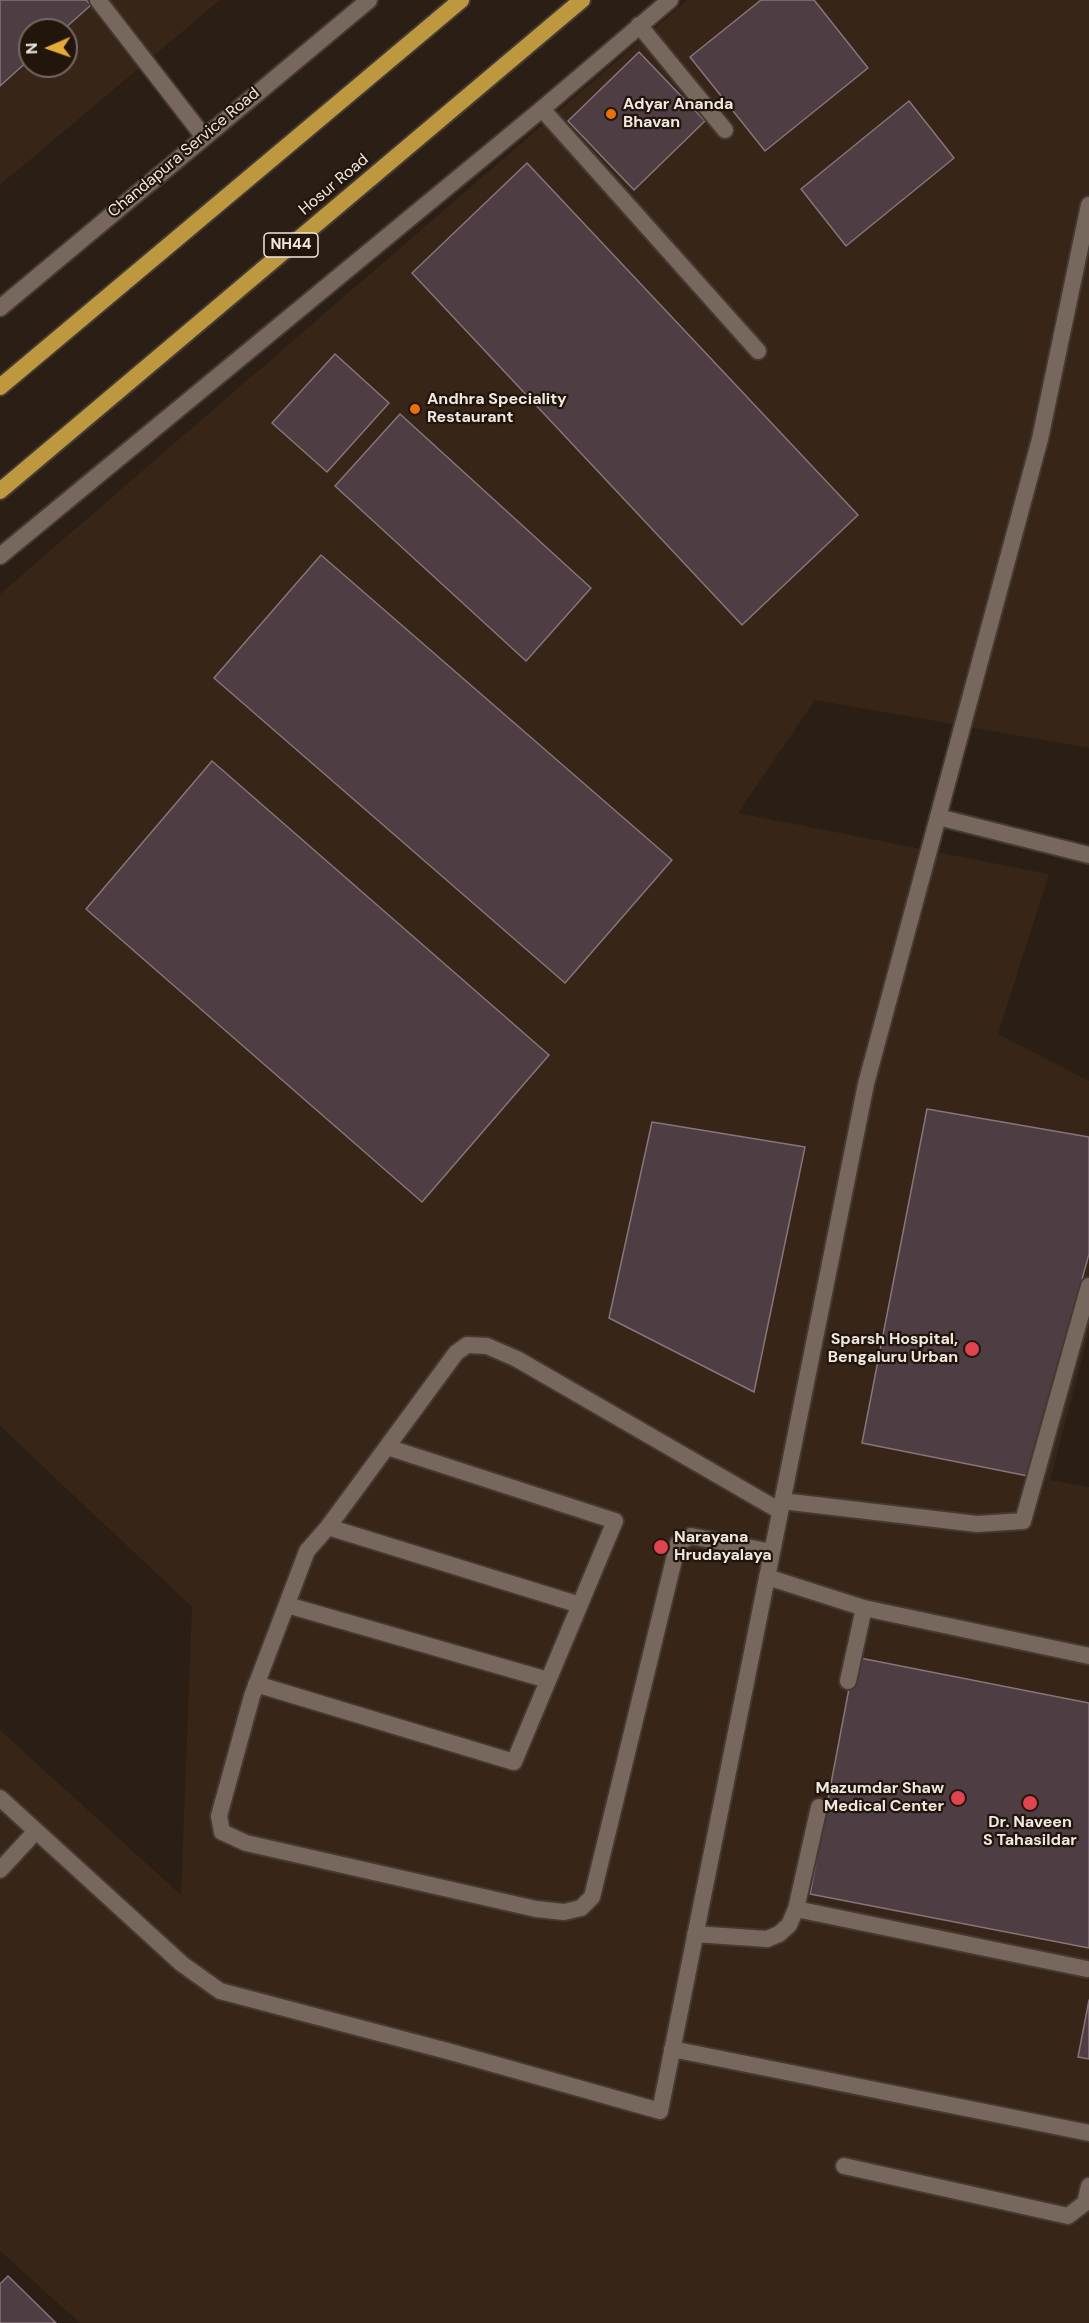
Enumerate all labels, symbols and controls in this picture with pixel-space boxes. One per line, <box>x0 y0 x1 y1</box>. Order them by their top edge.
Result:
north arrow <box>18 18 78 78</box>
text: N <box>21 42 42 55</box>
street label: Chandapura Service Road <box>104 84 264 222</box>
place label: Adyar Ananda Bhavan <box>623 95 733 133</box>
marker: Adyar Ananda Bhavan <box>604 107 618 121</box>
street label: Hosur Road <box>295 150 373 220</box>
road number: NH44 <box>264 233 318 257</box>
place label: Andhra Speciality Restaurant <box>427 390 567 428</box>
marker: Andhra Speciality Restaurant <box>408 402 422 416</box>
place label: Sparsh Hospital, Bengaluru Urban <box>828 1330 958 1368</box>
marker: Sparsh Hospital, Bengaluru Urban <box>963 1340 981 1358</box>
place label: Narayana Hrudayalaya <box>674 1528 772 1566</box>
marker: Narayana Hrudayalaya <box>652 1538 670 1556</box>
place label: Mazumdar Shaw Medical Center <box>816 1779 944 1817</box>
marker: Mazumdar Shaw Medical Center <box>949 1789 967 1807</box>
marker: Dr. Naveen S Tahasildar <box>1021 1794 1039 1812</box>
place label: Dr. Naveen S Tahasildar <box>983 1813 1077 1851</box>

